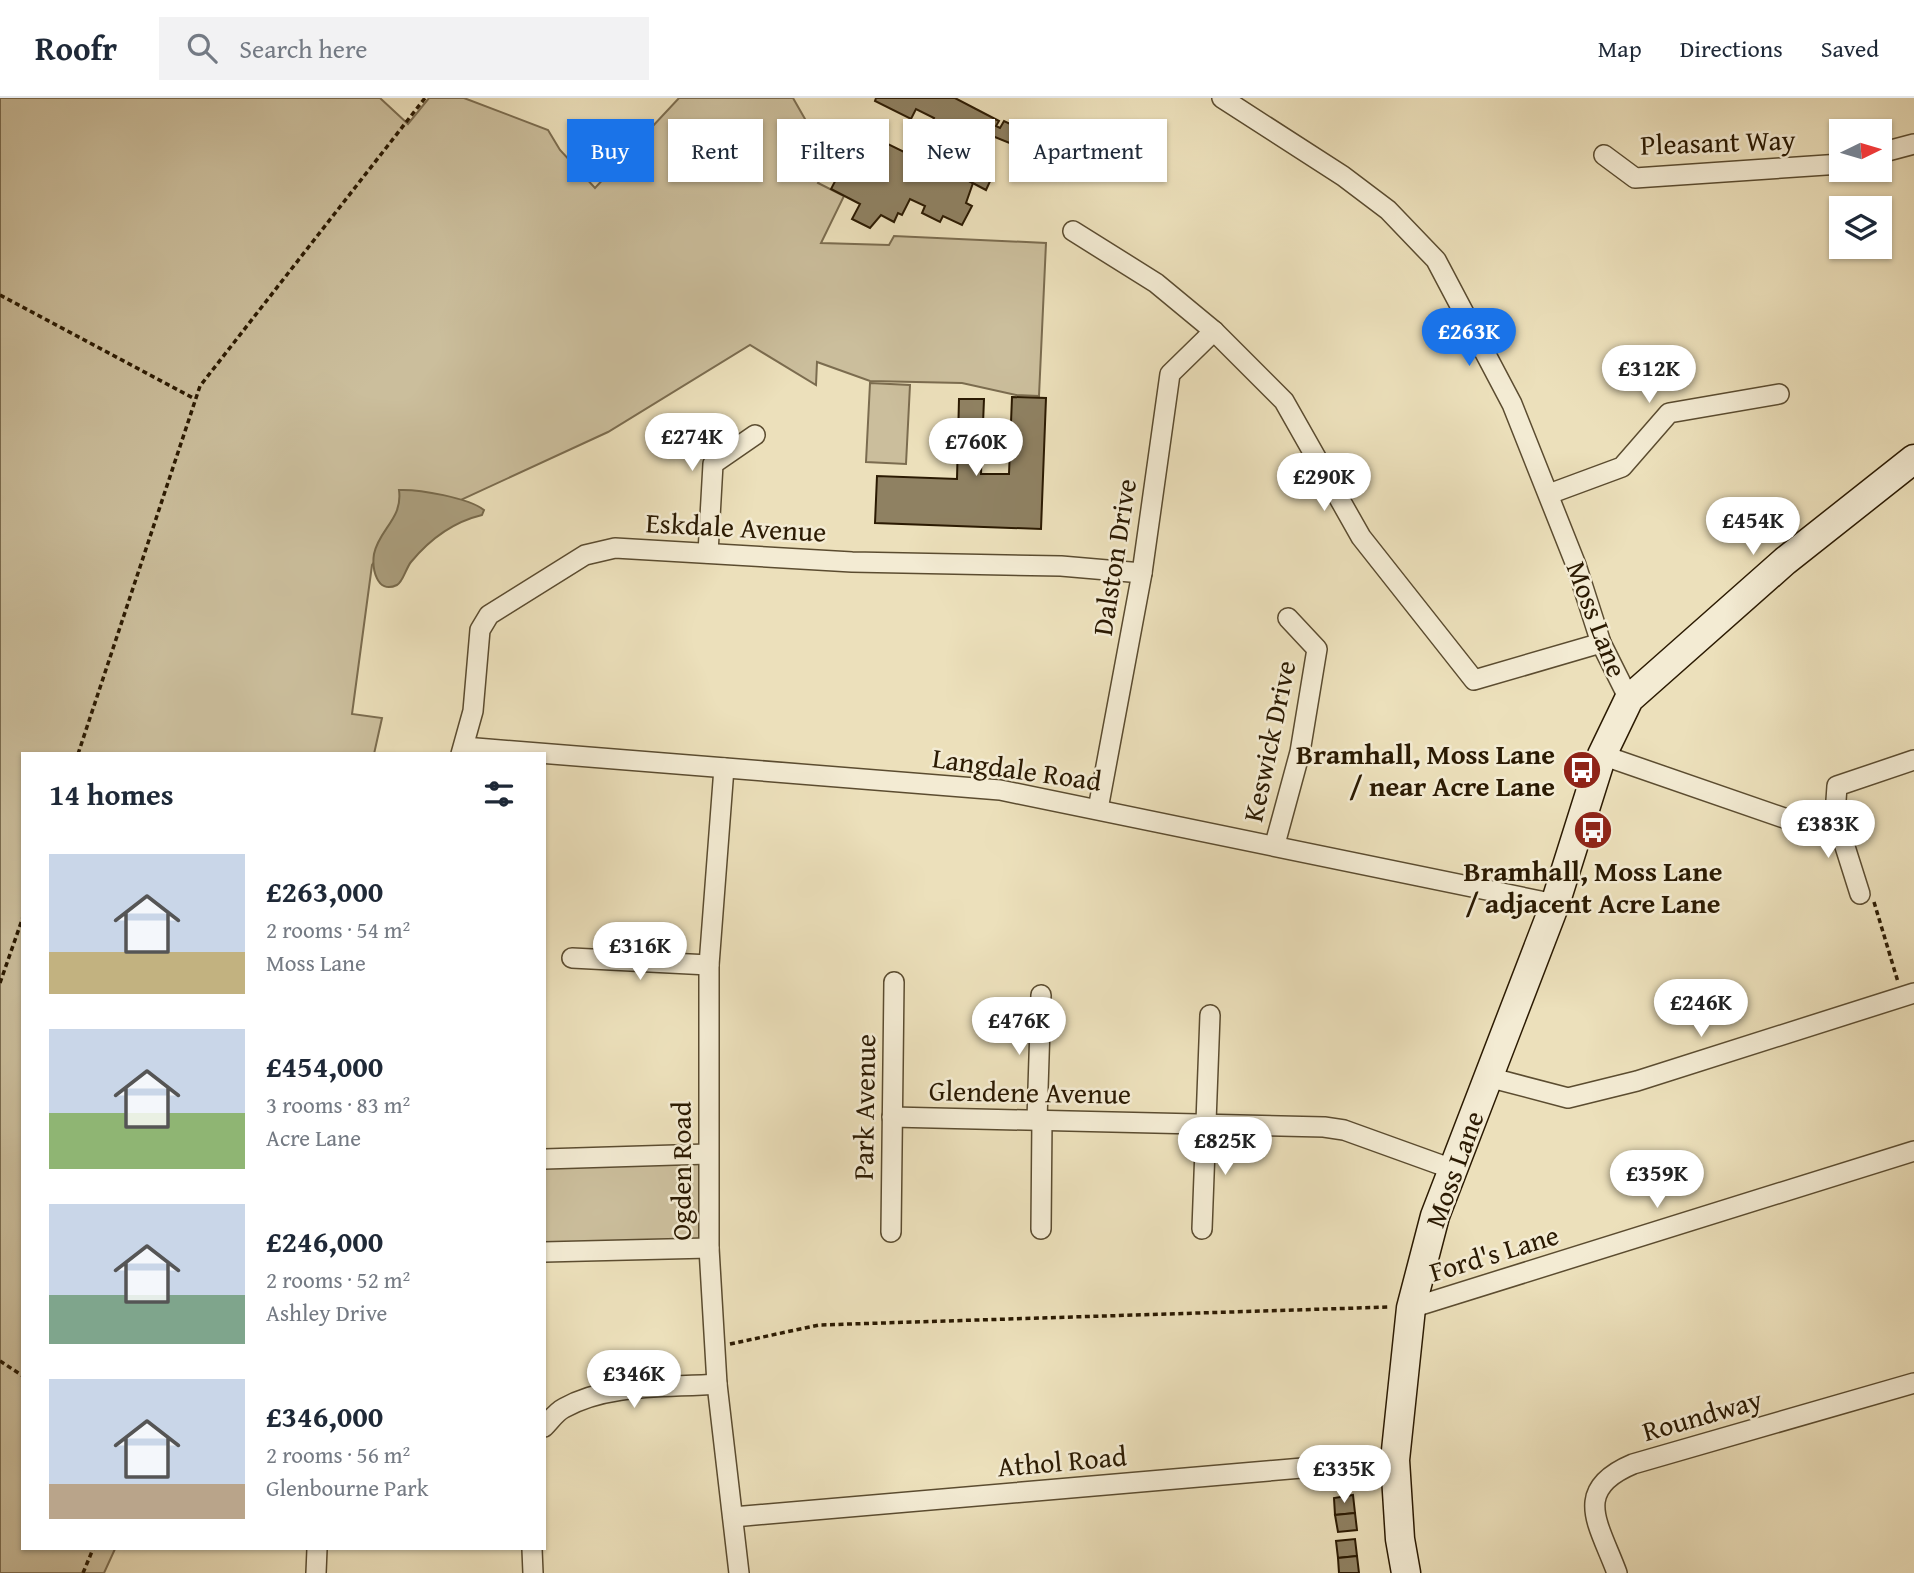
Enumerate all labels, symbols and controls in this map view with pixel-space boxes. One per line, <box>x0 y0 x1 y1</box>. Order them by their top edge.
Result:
search box <box>159 17 649 80</box>
text: Roofr <box>35 24 117 72</box>
icon: search <box>183 29 221 67</box>
text: Search here <box>239 29 368 68</box>
text: Map <box>1598 31 1642 66</box>
text: Directions <box>1680 31 1783 66</box>
text: Saved <box>1821 31 1879 66</box>
street label: Pleasant Way <box>1640 118 1796 165</box>
chip: Buy <box>567 119 654 182</box>
chip: Rent <box>668 119 763 182</box>
chip: Filters <box>777 119 889 182</box>
chip: New <box>903 119 995 182</box>
chip: Apartment <box>1009 119 1167 182</box>
north arrow <box>1829 119 1892 182</box>
map controls <box>1829 119 1892 259</box>
button: layers <box>1829 196 1892 259</box>
pin: £263K <box>1420 308 1518 368</box>
text: £263K <box>1438 314 1500 347</box>
pin: £312K <box>1600 345 1698 405</box>
text: £312K <box>1618 351 1680 384</box>
pin: £274K <box>643 414 741 473</box>
pin: £760K <box>927 418 1025 478</box>
text: £274K <box>661 419 723 452</box>
text: £760K <box>945 424 1007 457</box>
pin: £290K <box>1275 454 1373 513</box>
text: £290K <box>1293 459 1355 492</box>
street label: Dalston Drive <box>1081 476 1146 638</box>
pin: £454K <box>1704 498 1802 557</box>
street label: Eskdale Avenue <box>645 501 827 552</box>
text: £454K <box>1722 503 1784 536</box>
street label: Moss Lane <box>1557 555 1638 683</box>
street label: Keswick Drive <box>1231 657 1306 825</box>
place label: Bramhall, Moss Lane / near Acre Lane <box>1296 733 1555 806</box>
street label: Langdale Road <box>930 736 1104 801</box>
bus stop icon: Bramhall, Moss Lane / near Acre Lane <box>1561 749 1603 791</box>
text: 14 homes <box>49 772 174 816</box>
icon: filters <box>480 775 518 813</box>
pin: £383K <box>1779 800 1877 860</box>
text: £383K <box>1797 806 1859 839</box>
bus stop icon: Bramhall, Moss Lane / adjacent Acre Lane <box>1572 809 1614 851</box>
place label: Bramhall, Moss Lane / adjacent Acre Lane <box>1463 850 1723 923</box>
text: £263,000 <box>266 869 383 913</box>
icon: home <box>105 882 189 966</box>
text: 2 rooms · 54 m² <box>266 913 410 946</box>
pin: £316K <box>591 922 689 982</box>
text: £316K <box>609 928 671 961</box>
text: Moss Lane <box>266 946 366 979</box>
pin: £246K <box>1652 979 1750 1039</box>
text: £246K <box>1670 985 1732 1018</box>
pin: £476K <box>970 998 1068 1057</box>
text: £476K <box>988 1003 1050 1036</box>
street label: Park Avenue <box>842 1034 885 1180</box>
text: £454,000 <box>266 1044 383 1088</box>
icon: home <box>105 1057 189 1141</box>
street label: Glendene Avenue <box>928 1069 1132 1114</box>
text: 3 rooms · 83 m² <box>266 1088 410 1121</box>
street label: Ogden Road <box>660 1101 701 1241</box>
street label: Moss Lane <box>1414 1105 1494 1233</box>
pin: £825K <box>1176 1118 1274 1177</box>
text: Acre Lane <box>266 1121 361 1154</box>
text: £825K <box>1194 1123 1256 1156</box>
pin: £359K <box>1608 1150 1706 1210</box>
text: £359K <box>1626 1156 1688 1189</box>
street label: Ford's Lane <box>1424 1213 1564 1292</box>
text: £246,000 <box>266 1219 383 1263</box>
icon: home <box>105 1232 189 1316</box>
text: 2 rooms · 52 m² <box>266 1263 410 1296</box>
text: Ashley Drive <box>266 1296 387 1329</box>
pin: £346K <box>585 1350 683 1410</box>
text: £346K <box>603 1356 665 1389</box>
street label: Roundway <box>1637 1378 1767 1451</box>
text: £346,000 <box>266 1394 383 1438</box>
icon: home <box>105 1407 189 1491</box>
street label: Athol Road <box>996 1434 1128 1487</box>
text: 2 rooms · 56 m² <box>266 1438 410 1471</box>
pin: £335K <box>1295 1446 1393 1505</box>
text: £335K <box>1313 1451 1375 1484</box>
text: Glenbourne Park <box>266 1471 428 1504</box>

